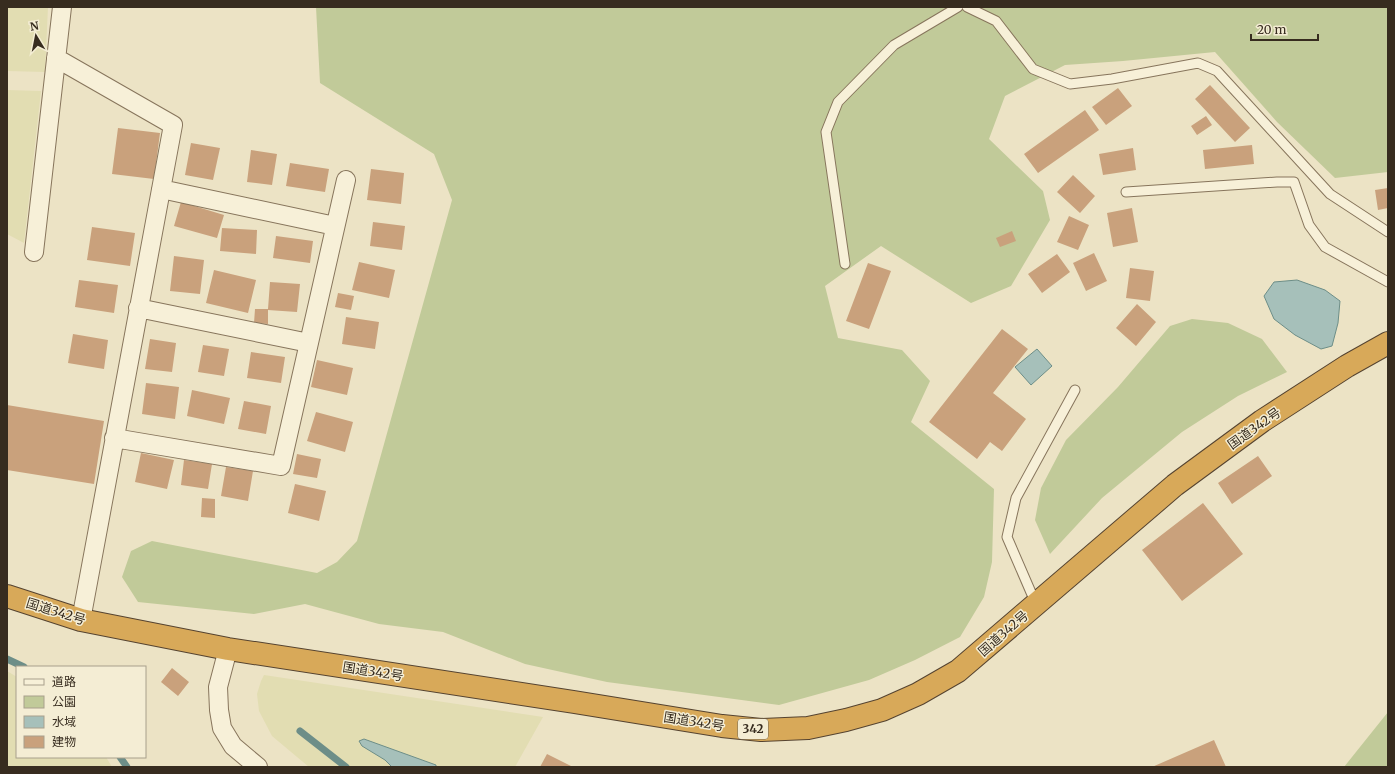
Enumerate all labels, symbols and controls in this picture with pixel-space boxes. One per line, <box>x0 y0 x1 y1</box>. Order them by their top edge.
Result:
north arrow <box>16 16 56 56</box>
scale bar <box>1251 16 1318 42</box>
text: N <box>29 18 40 34</box>
text: 20 m <box>1257 22 1286 37</box>
street label: 国道342号 <box>1224 404 1284 453</box>
street label: 国道342号 <box>24 594 88 629</box>
street label: 国道342号 <box>975 607 1032 660</box>
street label: 国道342号 <box>341 658 405 685</box>
legend <box>16 666 146 758</box>
text: 道路 <box>52 674 76 689</box>
text: 公園 <box>52 694 76 709</box>
street label: 国道342号 <box>662 708 726 735</box>
text: 水域 <box>52 714 76 729</box>
road number: 342 <box>738 719 768 739</box>
text: 建物 <box>52 734 76 749</box>

